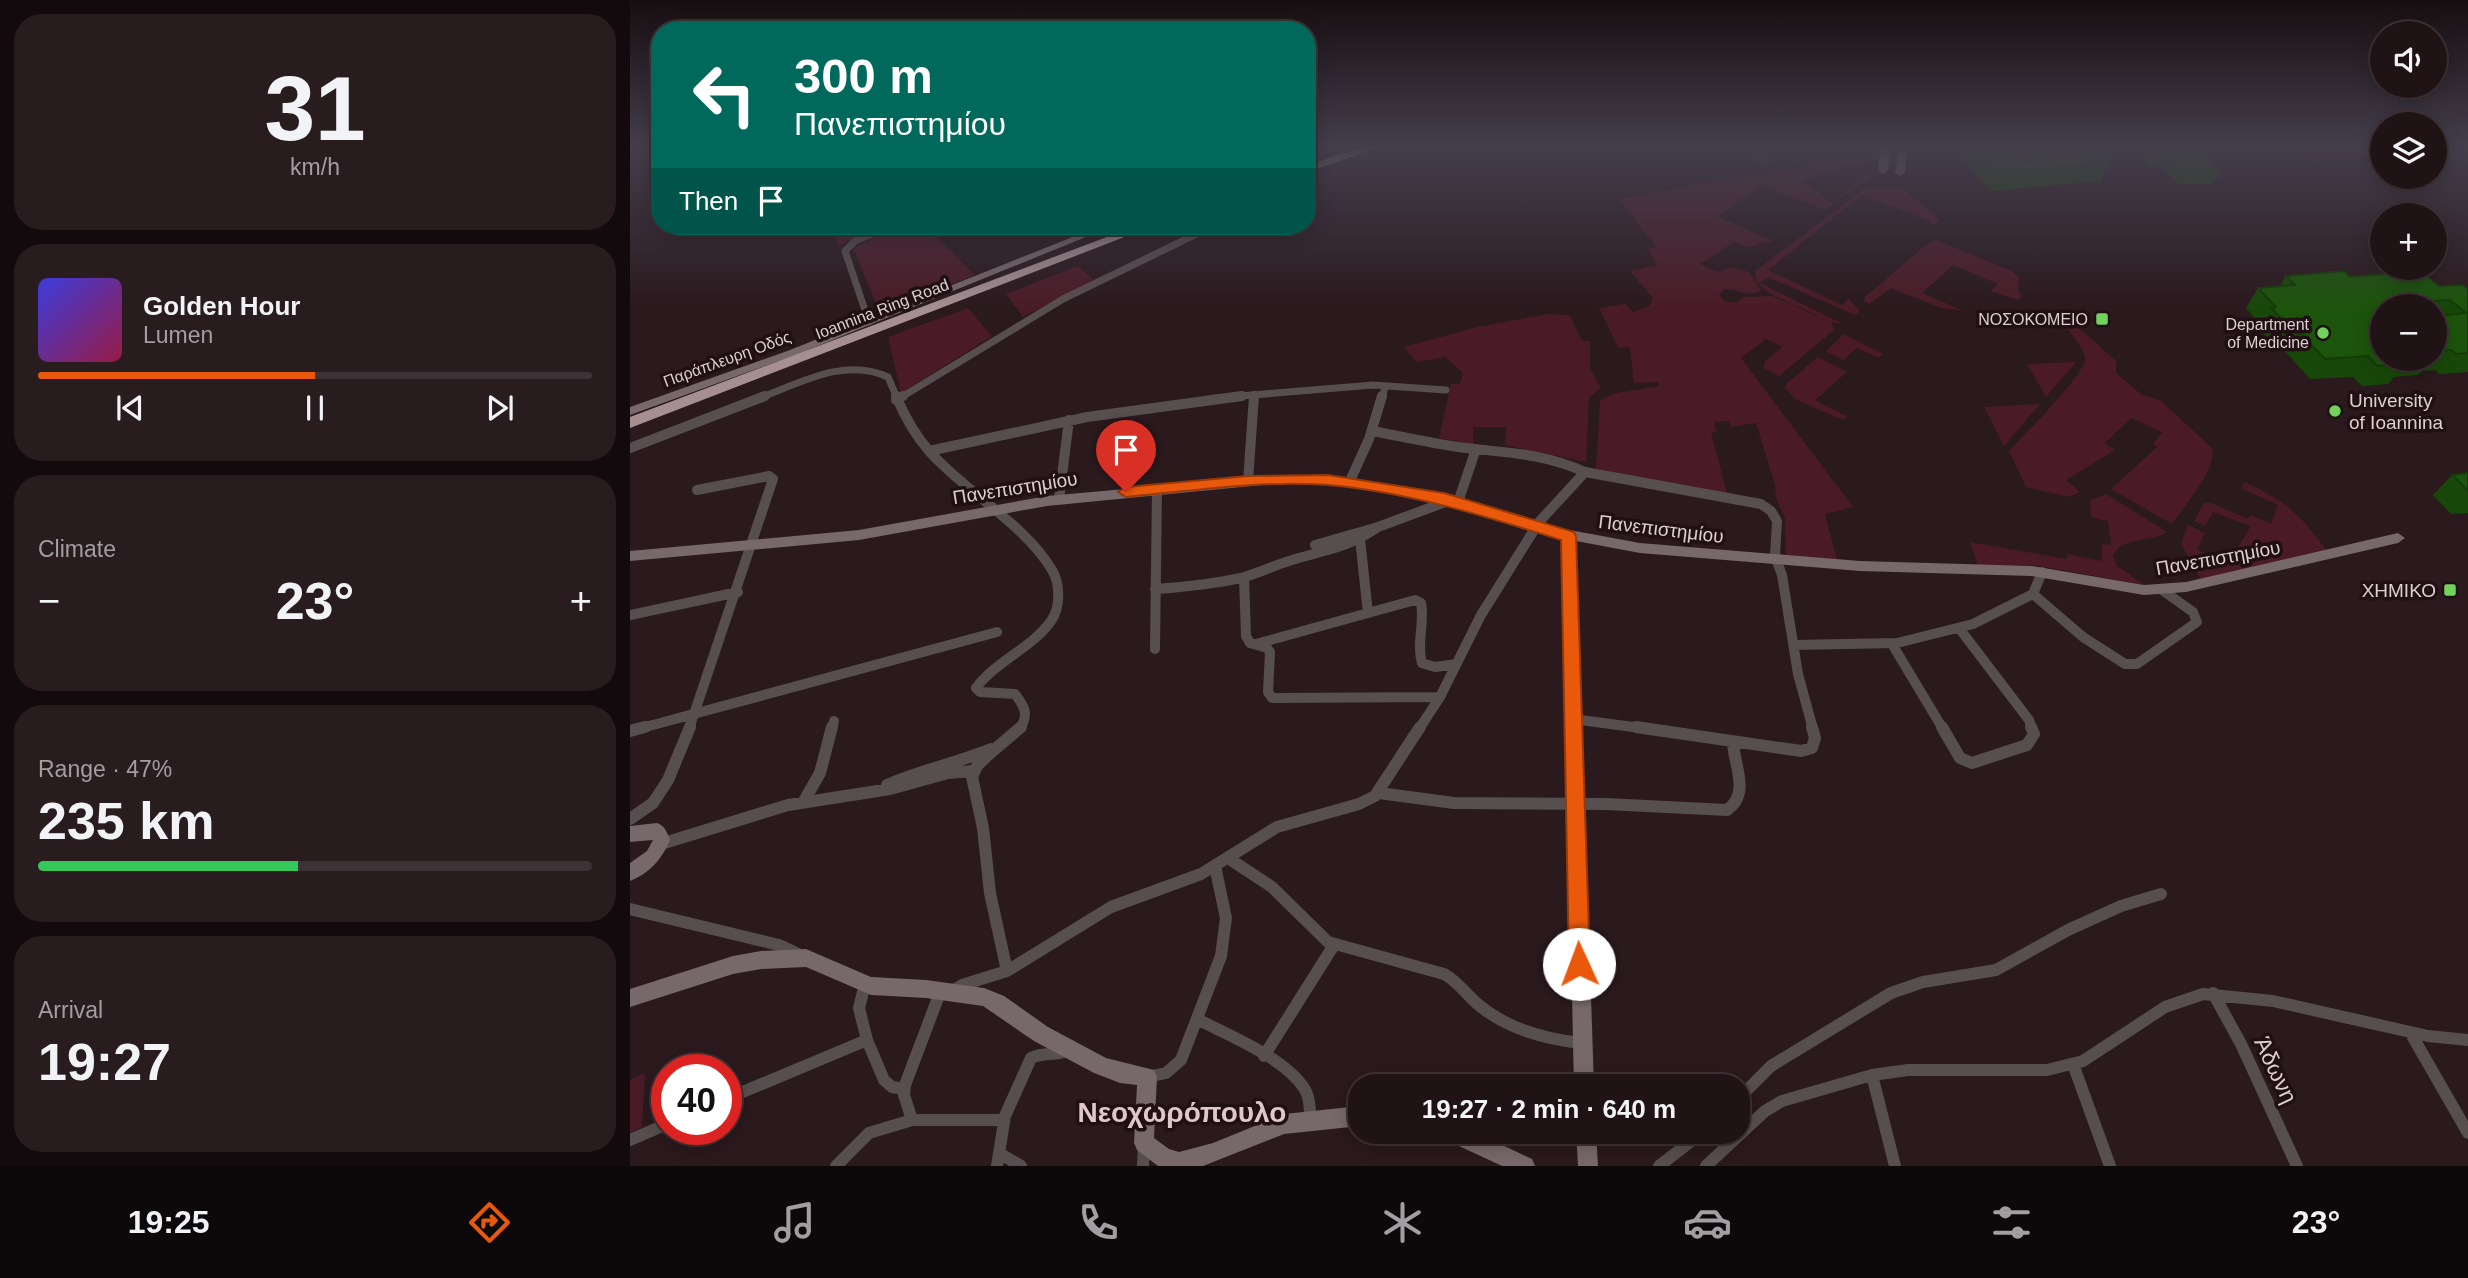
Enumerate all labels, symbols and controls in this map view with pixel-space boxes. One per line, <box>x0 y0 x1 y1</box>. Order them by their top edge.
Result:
map controls <box>2370 21 2447 371</box>
button: sound <box>2370 21 2447 98</box>
icon: left <box>679 49 770 140</box>
text: 300 m <box>794 49 933 103</box>
text: 31 <box>264 58 366 159</box>
text: Πανεπιστημίου <box>794 106 1006 142</box>
button: layers <box>2370 112 2447 189</box>
text: km/h <box>290 154 340 180</box>
icon: arrive <box>752 182 790 220</box>
text: Then <box>679 186 738 216</box>
button: + <box>2370 203 2447 280</box>
street label: Ioannina Ring Road <box>813 276 951 342</box>
text: Golden Hour <box>143 291 300 321</box>
button: − <box>2370 294 2447 371</box>
place label: ΝΟΣΟΚΟΜΕΙΟ <box>1978 311 2088 328</box>
marker: ΝΟΣΟΚΟΜΕΙΟ <box>2094 311 2110 327</box>
place label: Department of Medicine <box>2225 316 2310 351</box>
text: Lumen <box>143 322 213 348</box>
marker: Department of Medicine <box>2315 325 2331 341</box>
street label: Παράπλευρη Οδός <box>661 328 793 390</box>
icon: previous <box>111 389 149 427</box>
icon: pause <box>296 389 334 427</box>
icon: next <box>481 389 519 427</box>
place label: University of Ioannina <box>2349 390 2443 433</box>
marker: University of Ioannina <box>2327 403 2343 419</box>
pin <box>1096 420 1156 492</box>
icon: arrive <box>1107 431 1145 469</box>
street label: Πανεπιστημίου <box>951 468 1079 508</box>
street label: Πανεπιστημίου <box>1597 511 1725 547</box>
text: Climate <box>38 536 116 562</box>
street label: Πανεπιστημίου <box>2154 537 2282 579</box>
text: 23° <box>276 572 354 630</box>
text: − <box>38 580 60 622</box>
text: + <box>570 580 592 622</box>
place label: ΧΗΜΙΚΟ <box>2362 580 2436 601</box>
marker: ΧΗΜΙΚΟ <box>2442 582 2458 598</box>
text: Range · 47% <box>38 756 172 782</box>
text: 235 km <box>38 792 214 850</box>
position arrow <box>1542 927 1616 1001</box>
text: Arrival <box>38 997 103 1023</box>
text: 19:27 <box>38 1033 171 1091</box>
street label: Άδωνη <box>2249 1033 2303 1107</box>
speed limit sign: 40 <box>651 1054 742 1145</box>
text: 19:27 · 2 min · 640 m <box>1422 1094 1676 1124</box>
district label: Νεοχωρόπουλο <box>1078 1097 1286 1128</box>
icon: directions <box>465 1198 514 1247</box>
icon: music <box>770 1198 819 1247</box>
icon: phone <box>1074 1198 1123 1247</box>
icon: climate <box>1378 1198 1427 1247</box>
icon: car <box>1683 1198 1732 1247</box>
icon: filters <box>1987 1198 2036 1247</box>
text: 19:25 <box>128 1204 210 1240</box>
text: 23° <box>2292 1204 2340 1240</box>

